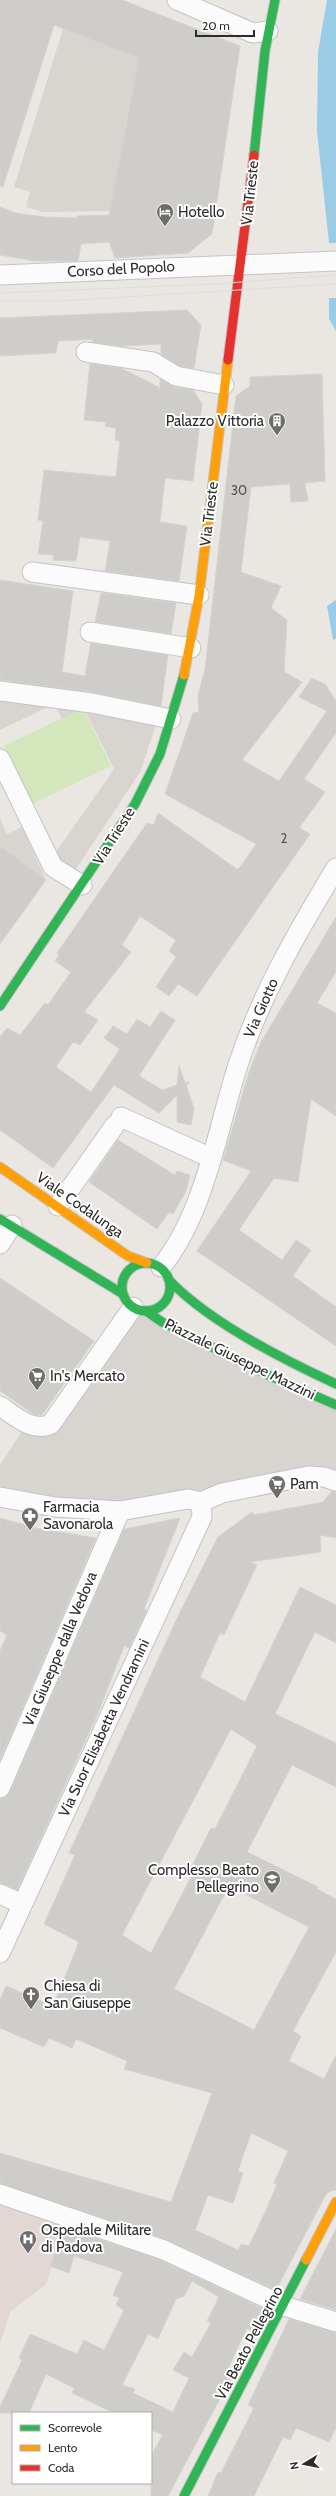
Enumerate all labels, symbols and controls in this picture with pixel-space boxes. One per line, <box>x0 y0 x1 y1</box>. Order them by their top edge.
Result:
scale bar <box>196 12 254 38</box>
text: 20 m <box>202 18 230 33</box>
street label: Via Trieste <box>238 160 262 226</box>
hotel icon: Hotello <box>155 202 175 227</box>
place label: Hotello <box>178 203 224 221</box>
street label: Corso del Popolo <box>67 257 175 281</box>
building icon: Palazzo Vittoria <box>267 411 287 436</box>
place label: Palazzo Vittoria <box>166 412 265 430</box>
street label: Via Trieste <box>196 480 222 547</box>
house number: 30 <box>231 482 247 498</box>
street label: Via Trieste <box>89 804 139 868</box>
house number: 2 <box>281 830 288 846</box>
street label: Via Giotto <box>240 975 282 1041</box>
street label: Viale Codalunga <box>33 1168 128 1242</box>
street label: Piazzale Giuseppe Mazzini <box>162 1315 318 1403</box>
supermarket icon: In's Mercato <box>27 1366 47 1391</box>
place label: In's Mercato <box>50 1367 125 1385</box>
supermarket icon: Pam <box>267 1474 287 1499</box>
place label: Pam <box>290 1475 319 1493</box>
place label: Farmacia Savonarola <box>43 1498 114 1533</box>
pharmacy icon: Farmacia Savonarola <box>20 1506 40 1531</box>
street label: Via Giuseppe dalla Vedova <box>19 1568 101 1729</box>
street label: Via Suor Elisabetta Vendramini <box>55 1636 153 1820</box>
place label: Complesso Beato Pellegrino <box>148 1861 259 1896</box>
school or university icon: Complesso Beato Pellegrino <box>262 1869 282 1894</box>
place label: Chiesa di San Giuseppe <box>44 1977 131 2012</box>
church icon: Chiesa di San Giuseppe <box>21 1985 41 2010</box>
place label: Ospedale Militare di Padova <box>41 2221 151 2256</box>
hospital icon: Ospedale Militare di Padova <box>18 2229 38 2254</box>
street label: Via Beato Pellegrino <box>211 2283 287 2403</box>
legend <box>12 2412 152 2484</box>
text: Scorrevole <box>48 2420 102 2435</box>
text: Lento <box>48 2440 78 2455</box>
north arrow <box>284 2444 324 2484</box>
text: Coda <box>48 2460 74 2475</box>
text: N <box>287 2461 302 2471</box>

